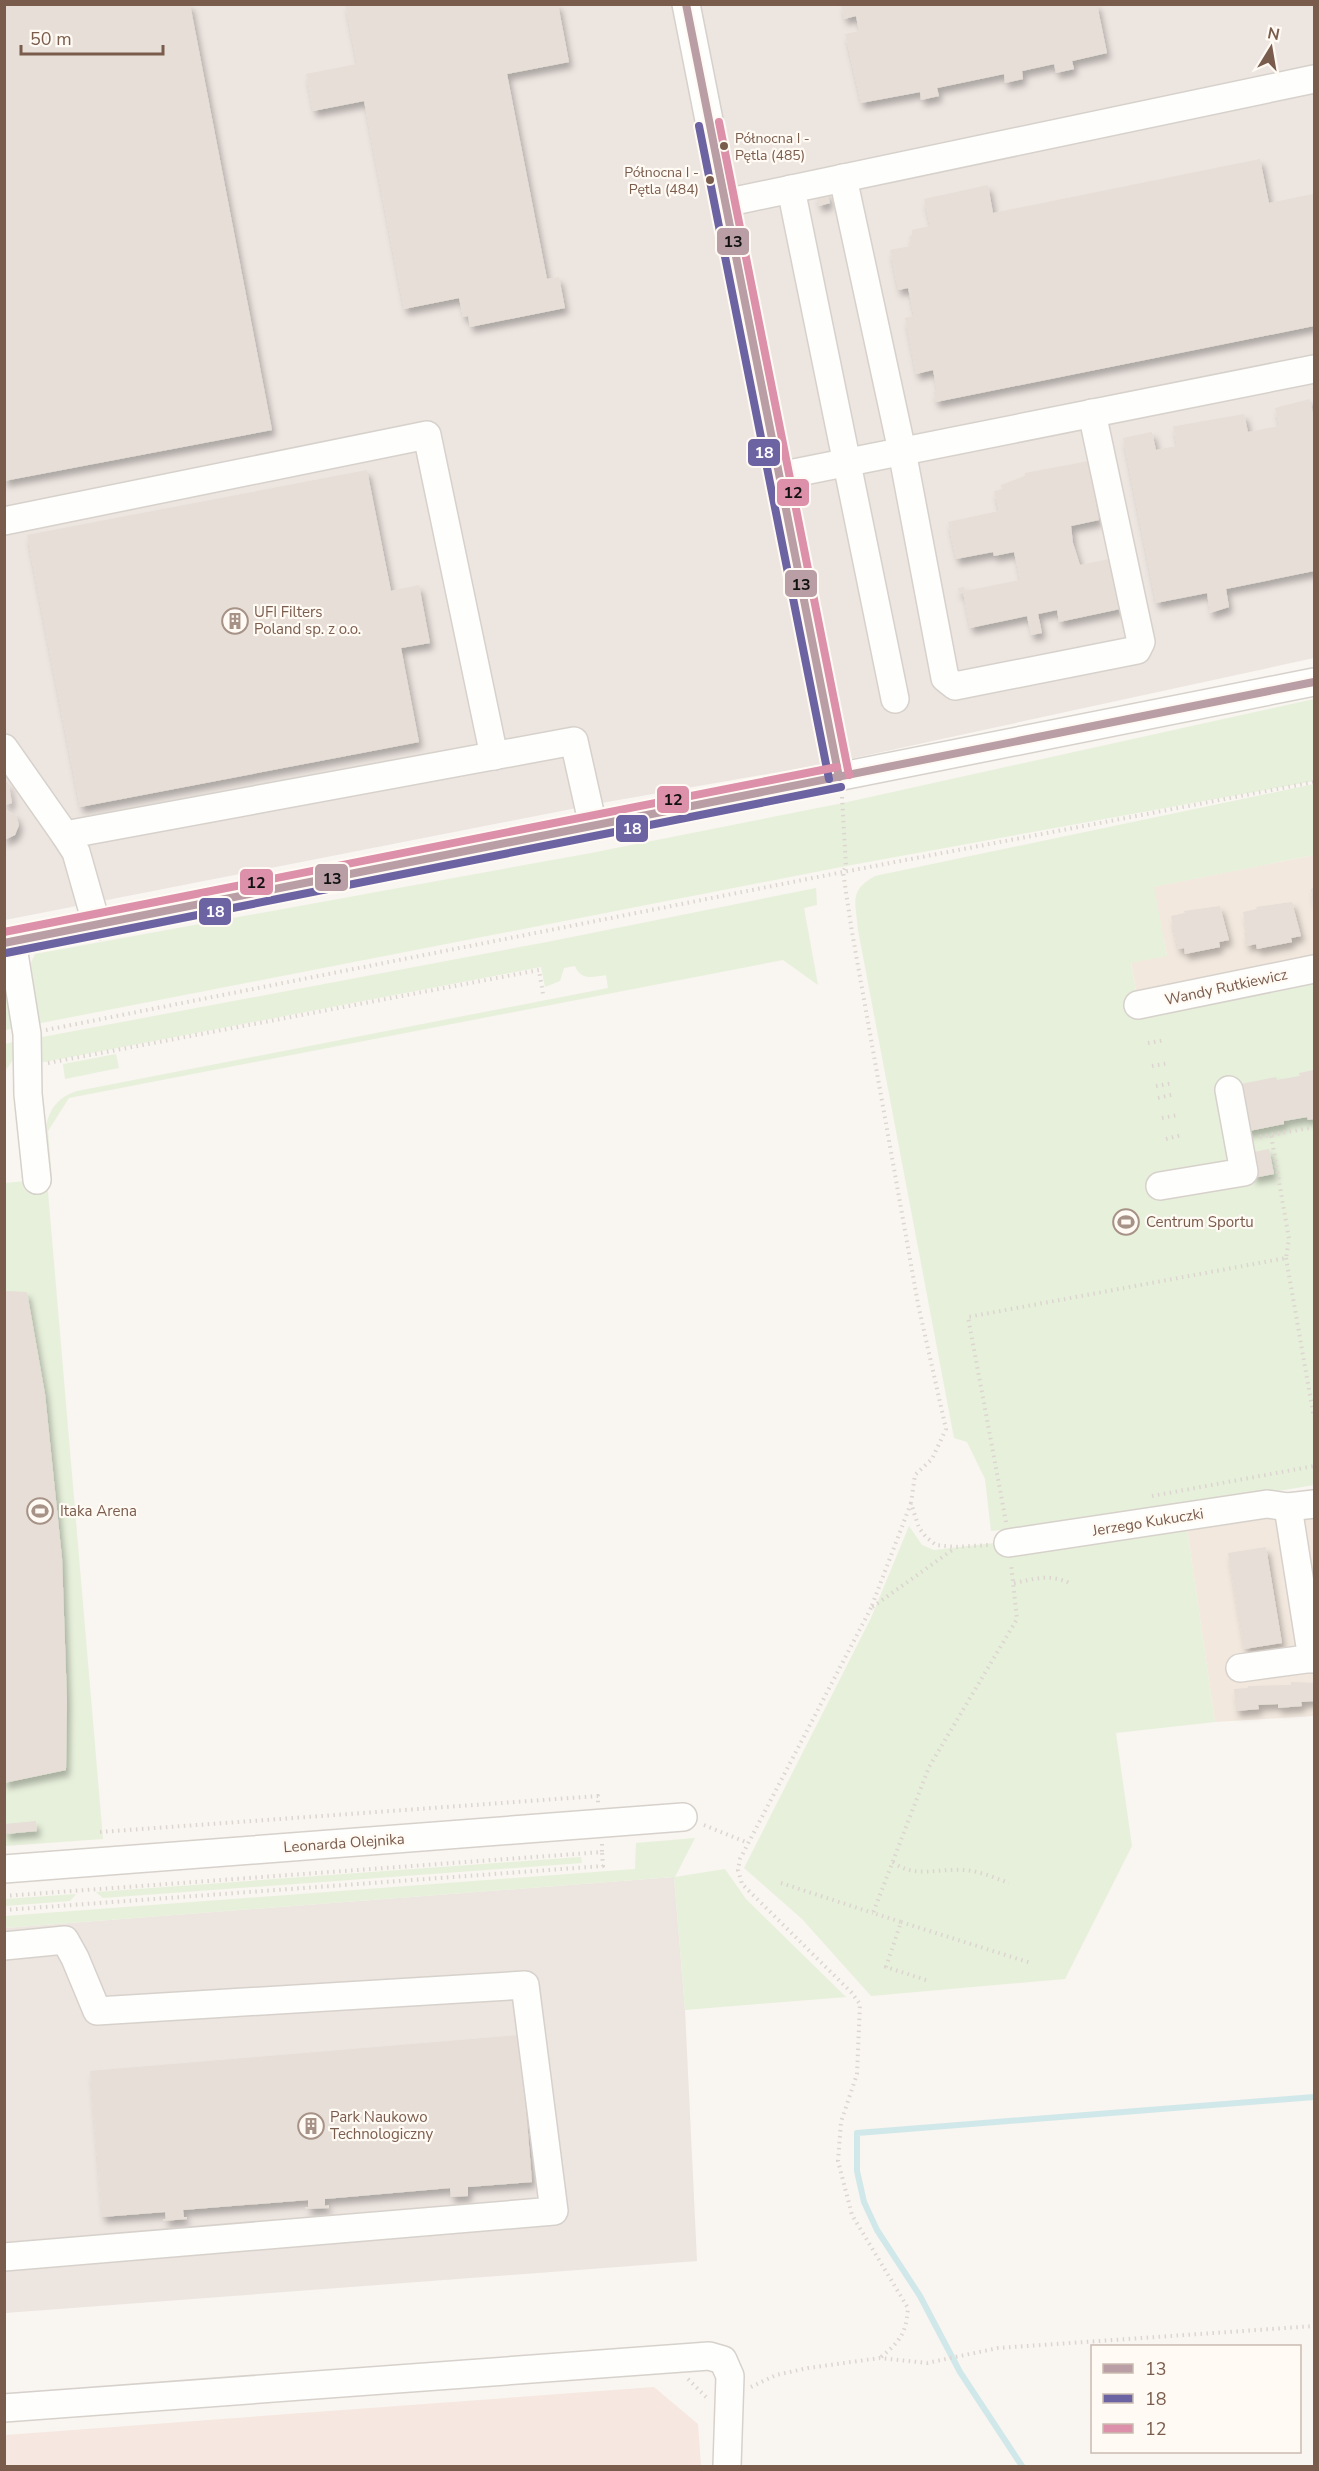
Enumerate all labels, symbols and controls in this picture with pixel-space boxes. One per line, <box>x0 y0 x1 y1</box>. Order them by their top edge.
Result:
scale bar <box>21 18 164 56</box>
north arrow <box>1241 18 1301 78</box>
text: N <box>1266 22 1282 46</box>
text: 50 m <box>30 27 72 51</box>
place label: Północna I - Pętla (485) <box>735 129 810 165</box>
marker: Północna I - Pętla (485) <box>718 140 730 152</box>
place label: Północna I - Pętla (484) <box>624 163 699 199</box>
marker: Północna I - Pętla (484) <box>704 174 716 186</box>
line badge: 13 <box>716 227 750 256</box>
text: 13 <box>723 231 743 253</box>
line badge: 18 <box>747 438 781 467</box>
text: 18 <box>754 442 774 464</box>
line badge: 12 <box>776 478 810 507</box>
text: 12 <box>783 482 803 504</box>
line badge: 13 <box>784 569 818 598</box>
text: 13 <box>791 574 811 596</box>
place label: UFI Filters Poland sp. z o.o. <box>254 602 361 639</box>
building icon: UFI Filters Poland sp. z o.o. <box>220 606 250 636</box>
line badge: 12 <box>656 785 690 814</box>
text: 12 <box>663 789 683 811</box>
line badge: 18 <box>615 814 649 843</box>
text: 18 <box>622 818 642 840</box>
line badge: 13 <box>314 863 349 892</box>
line badge: 12 <box>239 868 274 896</box>
text: 13 <box>322 868 342 890</box>
text: 12 <box>246 872 266 894</box>
line badge: 18 <box>198 897 232 926</box>
text: 18 <box>205 901 225 923</box>
street label: Wandy Rutkiewicz <box>1163 964 1289 1010</box>
sports icon: Centrum Sportu <box>1111 1207 1141 1237</box>
place label: Centrum Sportu <box>1146 1212 1254 1232</box>
sports icon: Itaka Arena <box>25 1496 55 1526</box>
place label: Itaka Arena <box>60 1501 137 1521</box>
street label: Jerzego Kukuczki <box>1090 1503 1205 1541</box>
street label: Leonarda Olejnika <box>283 1829 405 1857</box>
place label: Park Naukowo Technologiczny <box>330 2107 433 2144</box>
building icon: Park Naukowo Technologiczny <box>296 2111 326 2141</box>
legend <box>1091 2345 1301 2453</box>
text: 13 <box>1145 2357 1167 2381</box>
text: 18 <box>1145 2387 1167 2411</box>
text: 12 <box>1145 2417 1167 2441</box>

